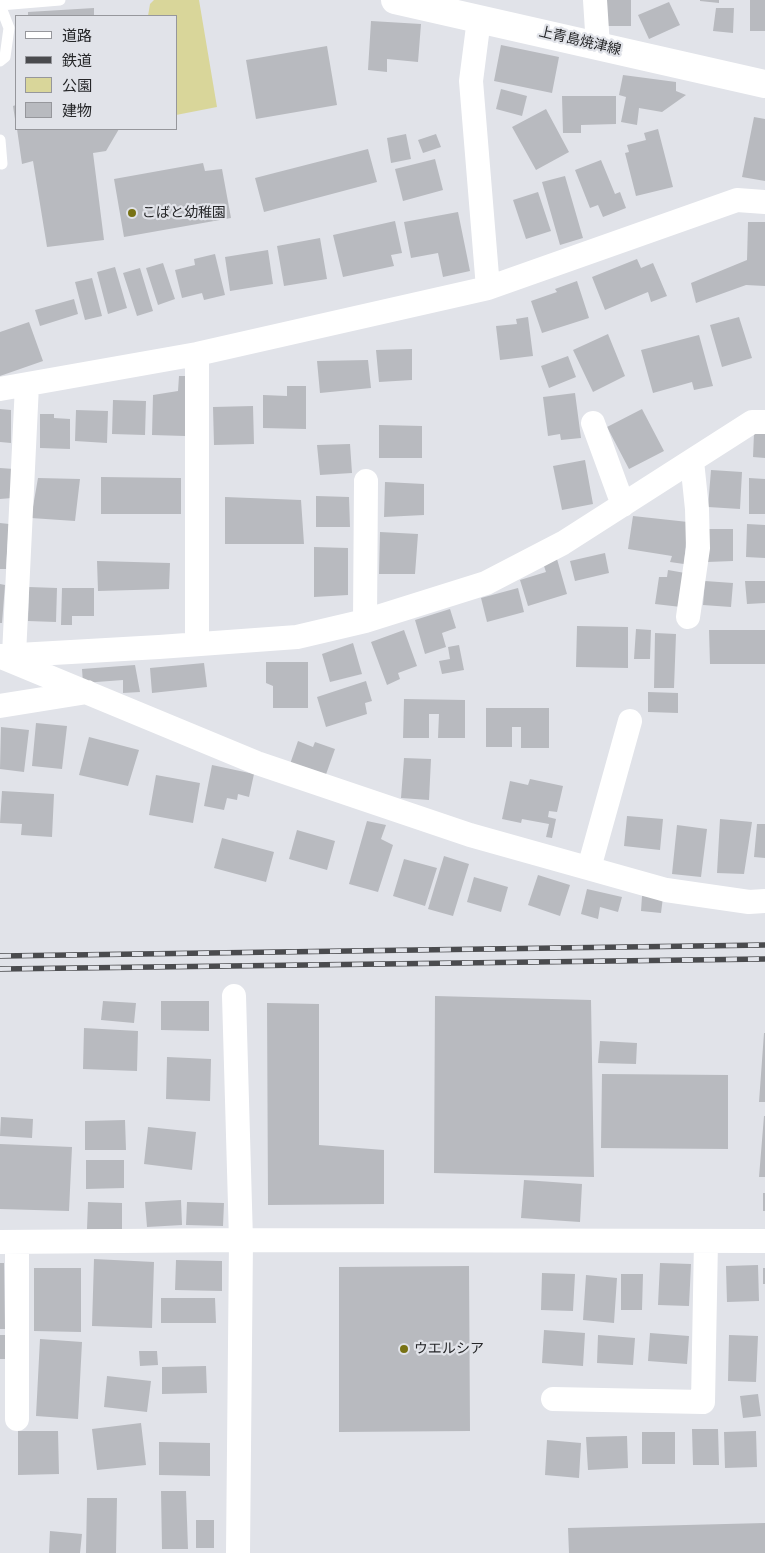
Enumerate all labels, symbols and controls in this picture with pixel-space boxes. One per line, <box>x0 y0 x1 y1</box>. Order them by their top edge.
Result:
legend <box>15 15 178 130</box>
street label: 上青島焼津線 <box>537 23 623 59</box>
text: 道路 <box>62 26 92 45</box>
text: 鉄道 <box>62 51 92 70</box>
text: 公園 <box>62 76 92 95</box>
text: 建物 <box>62 101 92 120</box>
place label: こばと幼稚園 <box>142 205 226 221</box>
marker: こばと幼稚園 <box>126 207 138 219</box>
place label: ウエルシア <box>414 1341 484 1357</box>
marker: ウエルシア <box>398 1343 410 1355</box>

